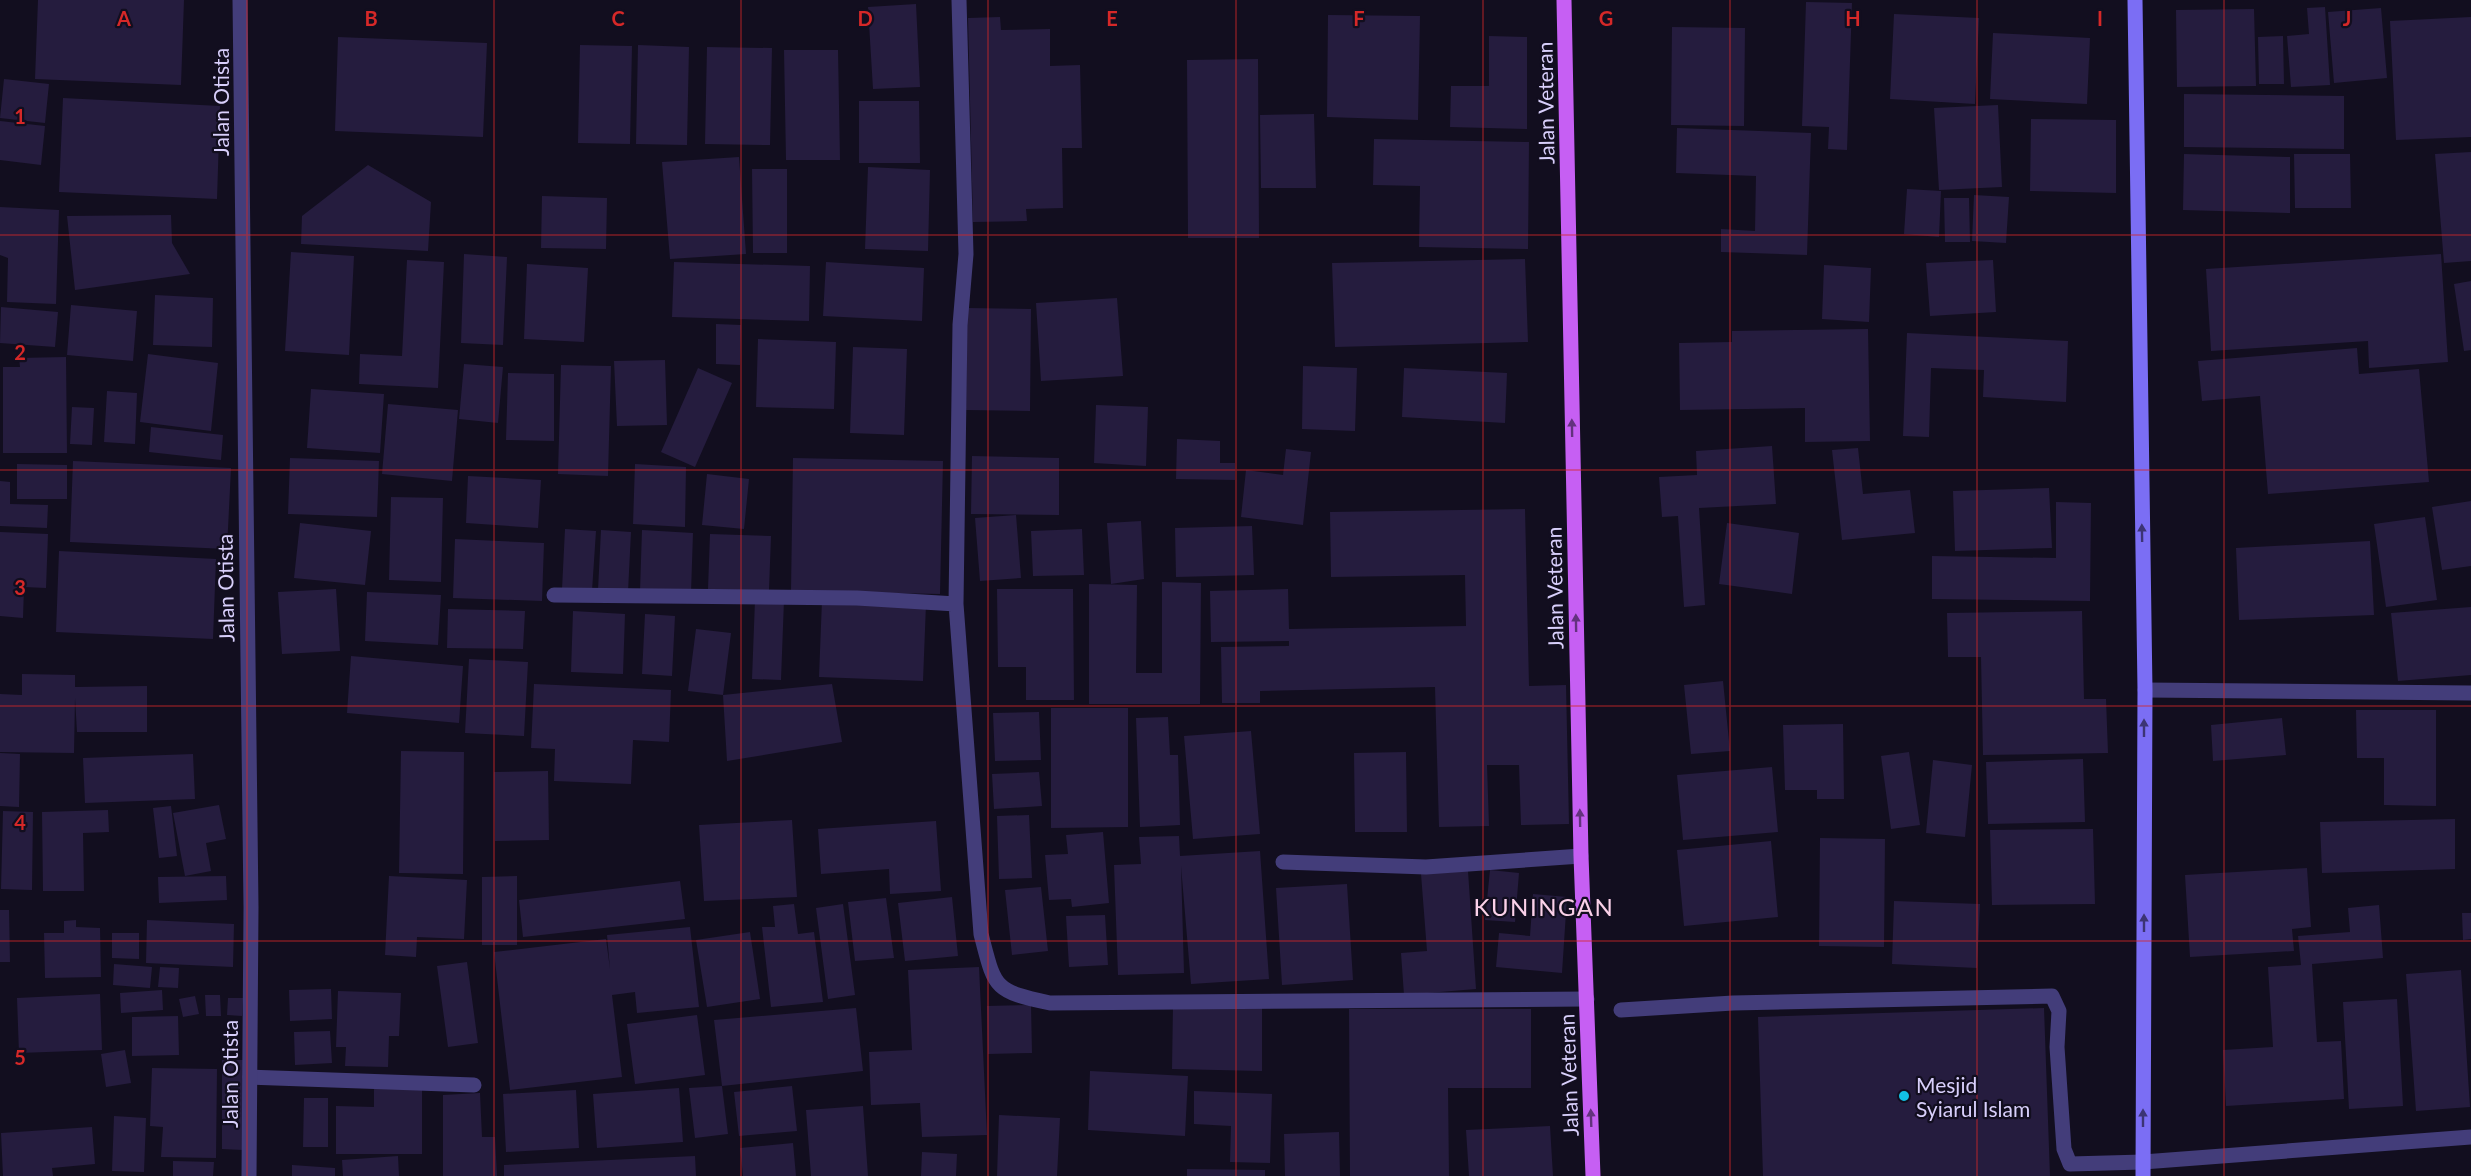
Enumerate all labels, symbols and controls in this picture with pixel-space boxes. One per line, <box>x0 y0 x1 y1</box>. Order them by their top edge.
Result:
text: A <box>116 6 131 30</box>
text: B <box>364 6 378 30</box>
text: C <box>611 6 625 30</box>
text: D <box>857 6 873 30</box>
text: E <box>1106 6 1118 30</box>
text: F <box>1353 6 1365 30</box>
text: G <box>1599 6 1613 30</box>
text: H <box>1845 6 1861 30</box>
text: I <box>2097 6 2103 30</box>
text: J <box>2343 6 2351 30</box>
street label: Jalan Veteran <box>1531 42 1559 164</box>
street label: Jalan Otista <box>208 48 233 156</box>
text: 1 <box>14 104 26 128</box>
text: 2 <box>14 340 26 364</box>
one-way arrow <box>1567 418 1577 437</box>
one-way arrow <box>2138 523 2147 542</box>
street label: Jalan Veteran <box>1540 527 1568 649</box>
street label: Jalan Otista <box>212 534 238 642</box>
text: 3 <box>14 575 26 599</box>
one-way arrow <box>1571 613 1581 632</box>
one-way arrow <box>2139 718 2149 737</box>
one-way arrow <box>1575 808 1585 827</box>
text: 4 <box>14 810 26 834</box>
district label: KUNINGAN <box>1474 892 1614 921</box>
one-way arrow <box>2139 913 2149 932</box>
street label: Jalan Veteran <box>1553 1013 1583 1137</box>
street label: Jalan Otista <box>217 1020 242 1128</box>
text: 5 <box>14 1045 26 1069</box>
place label: Mesjid Syiarul Islam <box>1916 1072 2030 1121</box>
marker: Mesjid Syiarul Islam <box>1897 1089 1911 1103</box>
one-way arrow <box>1586 1108 1595 1127</box>
one-way arrow <box>2138 1108 2148 1127</box>

